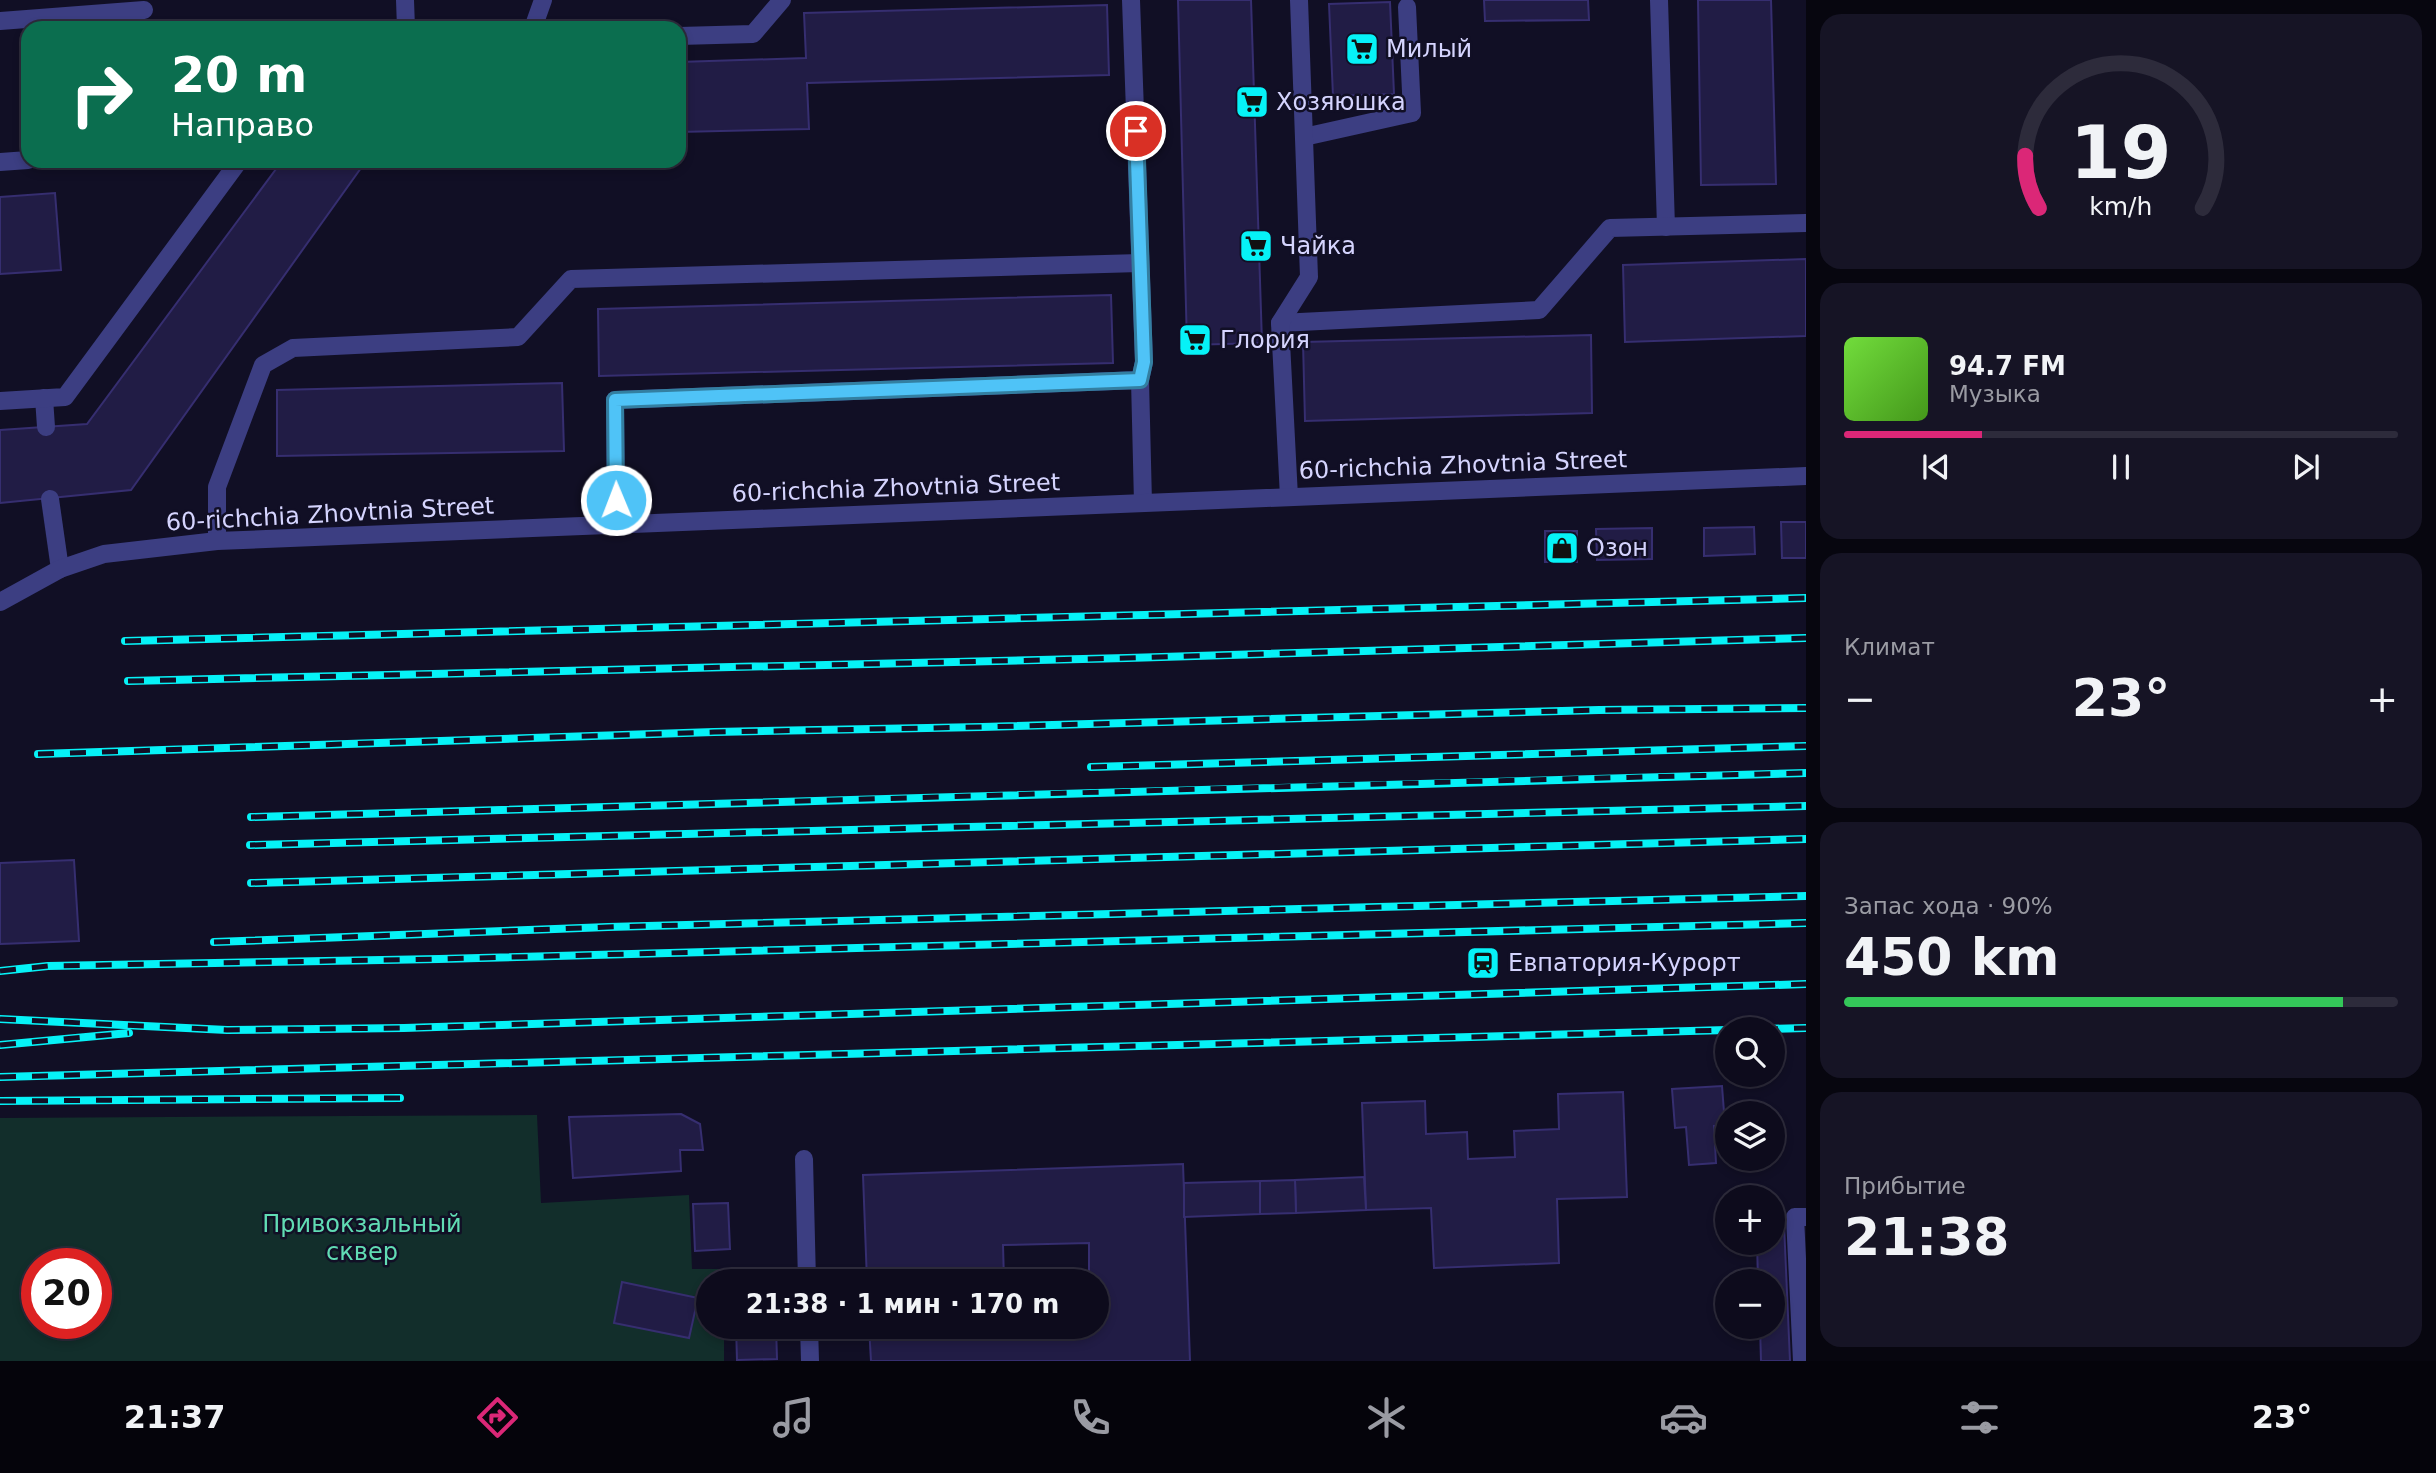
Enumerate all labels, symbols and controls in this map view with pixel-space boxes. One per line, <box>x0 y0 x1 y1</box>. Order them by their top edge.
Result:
supermarket icon: Милый <box>1343 30 1381 68</box>
place label: Милый <box>1386 35 1472 63</box>
text: 20 m <box>171 47 307 104</box>
icon: right <box>56 49 147 140</box>
supermarket icon: Хозяюшка <box>1233 83 1271 121</box>
place label: Хозяюшка <box>1276 88 1406 116</box>
pin <box>1106 101 1166 161</box>
text: Направо <box>171 106 314 144</box>
text: 19 <box>2070 110 2172 195</box>
icon: arrive <box>1117 112 1155 150</box>
text: km/h <box>2089 192 2153 221</box>
supermarket icon: Чайка <box>1237 227 1275 265</box>
place label: Чайка <box>1280 232 1356 260</box>
supermarket icon: Глория <box>1176 321 1214 359</box>
place label: Глория <box>1220 326 1310 354</box>
text: 94.7 FM <box>1949 351 2066 381</box>
text: Музыка <box>1949 381 2041 407</box>
street label: 60-richchia Zhovtnia Street <box>1298 445 1628 485</box>
icon: previous <box>1917 448 1955 486</box>
icon: pause <box>2102 448 2140 486</box>
icon: next <box>2287 448 2325 486</box>
position arrow <box>579 463 653 537</box>
street label: 60-richchia Zhovtnia Street <box>731 468 1061 508</box>
street label: 60-richchia Zhovtnia Street <box>165 491 495 537</box>
shop icon: Озон <box>1543 529 1581 567</box>
place label: Озон <box>1586 534 1648 562</box>
text: Климат <box>1844 634 1935 660</box>
text: 23° <box>2072 668 2170 728</box>
text: − <box>1844 677 1876 721</box>
text: + <box>2366 677 2398 721</box>
text: Запас хода · 90% <box>1844 893 2053 919</box>
text: 450 km <box>1844 927 2059 987</box>
station icon: Евпатория-Курорт <box>1464 944 1502 982</box>
place label: Евпатория-Курорт <box>1508 949 1741 977</box>
map controls <box>1715 1017 1785 1339</box>
button: search <box>1715 1017 1785 1087</box>
button: layers <box>1715 1101 1785 1171</box>
text: Прибытие <box>1844 1173 1966 1199</box>
button: + <box>1715 1185 1785 1255</box>
text: 21:38 <box>1844 1207 2010 1267</box>
park label: Привокзальный сквер <box>262 1210 462 1266</box>
speed limit sign: 20 <box>21 1248 112 1339</box>
button: − <box>1715 1269 1785 1339</box>
text: 21:38 · 1 мин · 170 m <box>746 1289 1059 1319</box>
icon: directions <box>473 1393 522 1442</box>
icon: music <box>769 1393 818 1442</box>
icon: phone <box>1066 1393 1115 1442</box>
icon: climate <box>1362 1393 1411 1442</box>
icon: car <box>1659 1393 1708 1442</box>
icon: filters <box>1955 1393 2004 1442</box>
text: 21:37 <box>124 1398 226 1436</box>
text: 23° <box>2252 1398 2312 1436</box>

